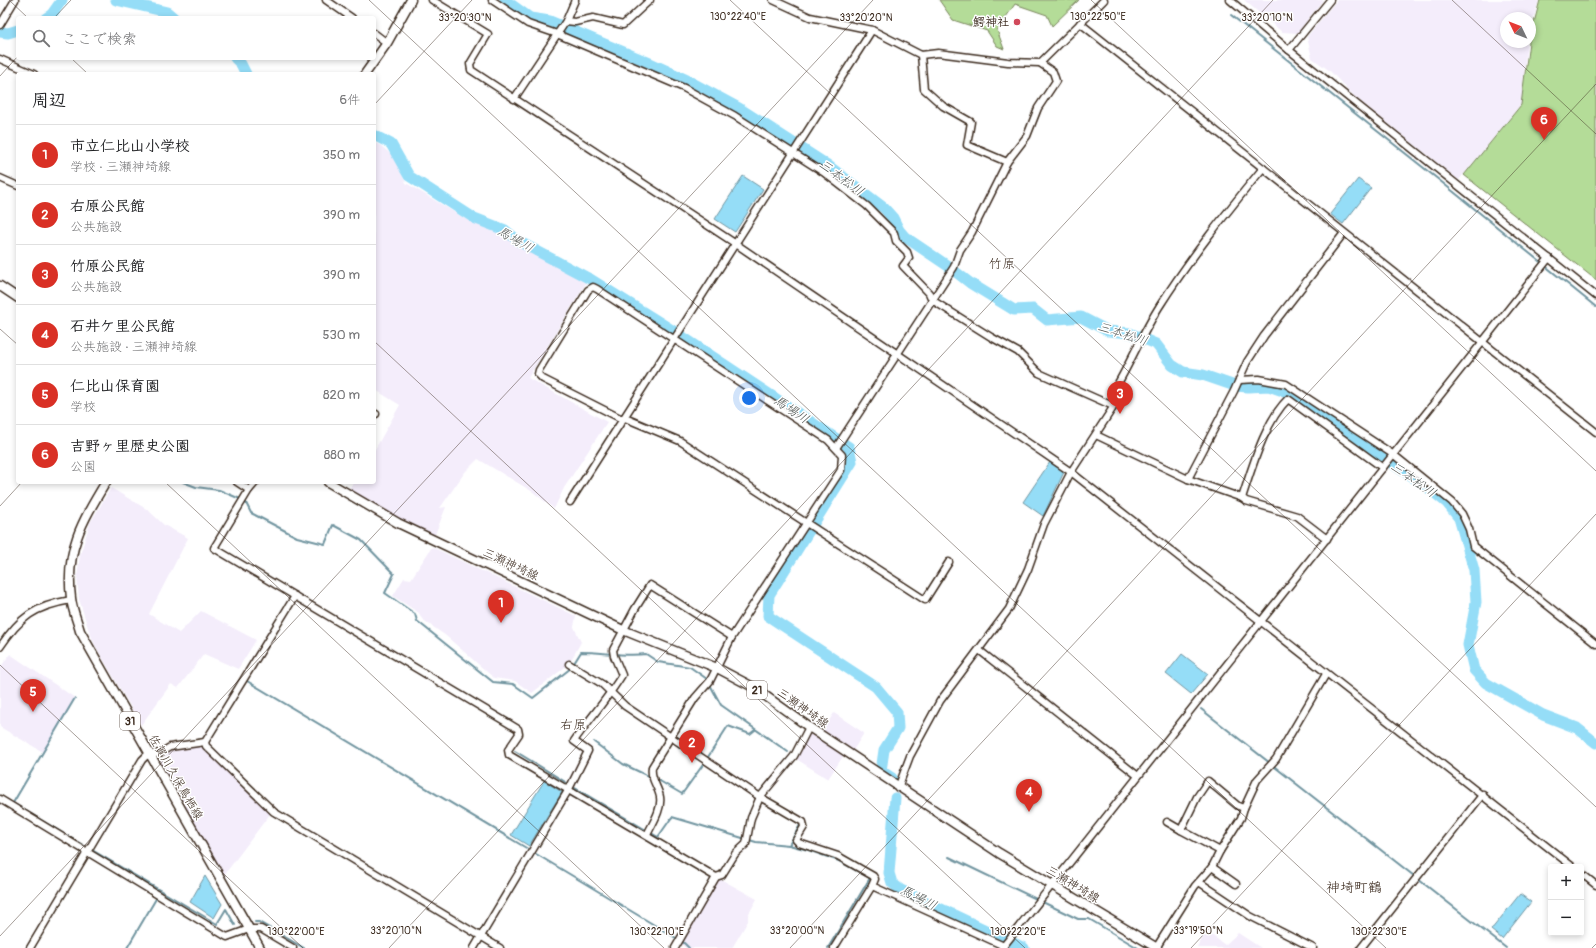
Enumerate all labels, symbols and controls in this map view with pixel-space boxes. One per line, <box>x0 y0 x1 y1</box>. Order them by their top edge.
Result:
text: 130°22'40"E <box>710 11 766 23</box>
text: 130°22'50"E <box>1070 11 1126 23</box>
text: 33°20'30"N <box>438 12 492 24</box>
text: 33°20'20"N <box>839 12 893 24</box>
text: 33°20'10"N <box>1241 12 1293 24</box>
north arrow <box>1500 12 1536 48</box>
place label: 鰐神社 <box>973 15 1009 30</box>
search box <box>16 16 376 60</box>
marker: 鰐神社 <box>1012 17 1022 27</box>
icon: search <box>30 27 52 49</box>
text: ここで検索 <box>62 30 137 49</box>
text: 周辺 <box>32 90 66 111</box>
text: 6件 <box>339 92 360 108</box>
pin: 6 <box>1531 107 1557 140</box>
text: 市立仁比山小学校 <box>70 137 190 156</box>
text: 1 <box>42 147 48 163</box>
text: 350 m <box>322 147 360 163</box>
water label: 三本松川 <box>816 156 867 200</box>
text: 学校 · 三瀬神埼線 <box>70 159 171 175</box>
text: 右原公民館 <box>70 197 145 216</box>
text: 2 <box>41 207 49 223</box>
text: 390 m <box>323 207 360 223</box>
text: 公共施設 <box>70 219 122 235</box>
water label: 馬場川 <box>495 223 536 257</box>
district label: 竹原 <box>989 256 1015 272</box>
text: 竹原公民館 <box>70 257 145 276</box>
text: 3 <box>41 267 49 283</box>
text: 390 m <box>323 267 360 283</box>
text: 公共施設 <box>70 279 122 295</box>
text: 石井ケ里公民館 <box>70 317 175 336</box>
water label: 三本松川 <box>1095 318 1150 350</box>
text: 4 <box>41 327 49 343</box>
text: 530 m <box>322 327 360 343</box>
text: 公共施設 · 三瀬神埼線 <box>70 339 197 355</box>
text: 仁比山保育園 <box>70 377 160 396</box>
pin: 3 <box>1107 381 1133 414</box>
text: 5 <box>41 387 49 403</box>
text: 820 m <box>323 387 360 403</box>
your location <box>739 388 759 408</box>
water label: 馬場川 <box>771 392 812 427</box>
text: 学校 <box>70 399 96 415</box>
text: 吉野ヶ里歴史公園 <box>70 437 190 456</box>
text: 6 <box>41 447 49 463</box>
text: 880 m <box>324 447 360 463</box>
water label: 三本松川 <box>1388 458 1439 501</box>
text: 公園 <box>70 459 96 475</box>
street label: 三瀬神埼線 <box>480 545 541 584</box>
pin: 1 <box>488 590 514 623</box>
pin: 5 <box>20 679 46 712</box>
road number: 21 <box>747 681 767 699</box>
street label: 三瀬神埼線 <box>774 685 832 732</box>
road number: 31 <box>120 712 140 730</box>
district label: 右原 <box>560 717 586 733</box>
pin: 2 <box>679 730 705 763</box>
street label: 佐賀川久保鳥栖線 <box>145 732 206 823</box>
pin: 4 <box>1016 779 1042 812</box>
street label: 三瀬神埼線 <box>1043 863 1102 906</box>
map controls <box>1548 864 1584 936</box>
button: + <box>1548 864 1584 900</box>
district label: 神埼町鶴 <box>1326 879 1382 896</box>
water label: 馬場川 <box>898 882 940 914</box>
button: − <box>1548 900 1584 936</box>
text: 33°20'10"N <box>370 925 422 937</box>
text: 33°20'00"N <box>770 925 824 937</box>
text: 33°19'50"N <box>1173 925 1223 937</box>
text: 130°22'00"E <box>268 926 324 938</box>
text: 130°22'10"E <box>630 926 684 938</box>
text: 130°22'20"E <box>990 926 1046 938</box>
text: 130°22'30"E <box>1351 926 1407 938</box>

